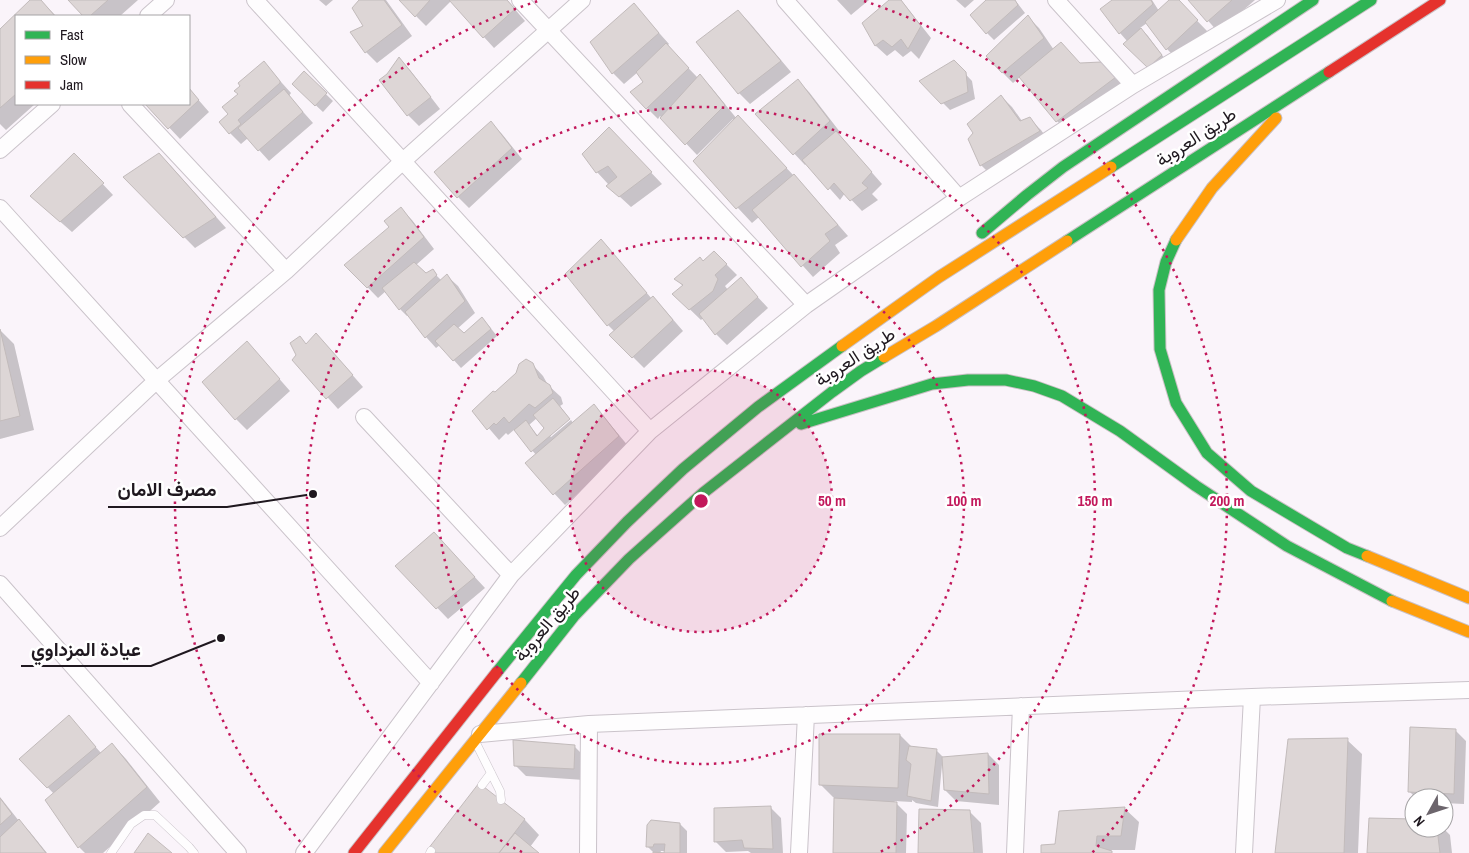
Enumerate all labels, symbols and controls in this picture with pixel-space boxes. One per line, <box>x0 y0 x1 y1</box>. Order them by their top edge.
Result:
legend <box>15 15 190 105</box>
text: Fast <box>60 24 84 45</box>
text: Slow <box>60 49 87 70</box>
text: Jam <box>60 74 83 95</box>
street label: طريق العروبة <box>1151 101 1241 172</box>
street label: طريق العروبة <box>810 321 900 392</box>
callout: مصرف الامان <box>108 473 227 507</box>
text: مصرف الامان <box>118 476 217 502</box>
text: 50 m <box>818 490 846 511</box>
text: 100 m <box>947 490 981 511</box>
text: 150 m <box>1078 490 1112 511</box>
text: 200 m <box>1210 490 1244 511</box>
centre of rings <box>692 492 710 510</box>
street label: طريق العروبة <box>508 581 586 667</box>
callout: عيادة المزداوي <box>21 632 151 666</box>
text: عيادة المزداوي <box>31 636 141 666</box>
north arrow <box>1404 788 1454 838</box>
text: N <box>1409 812 1429 830</box>

